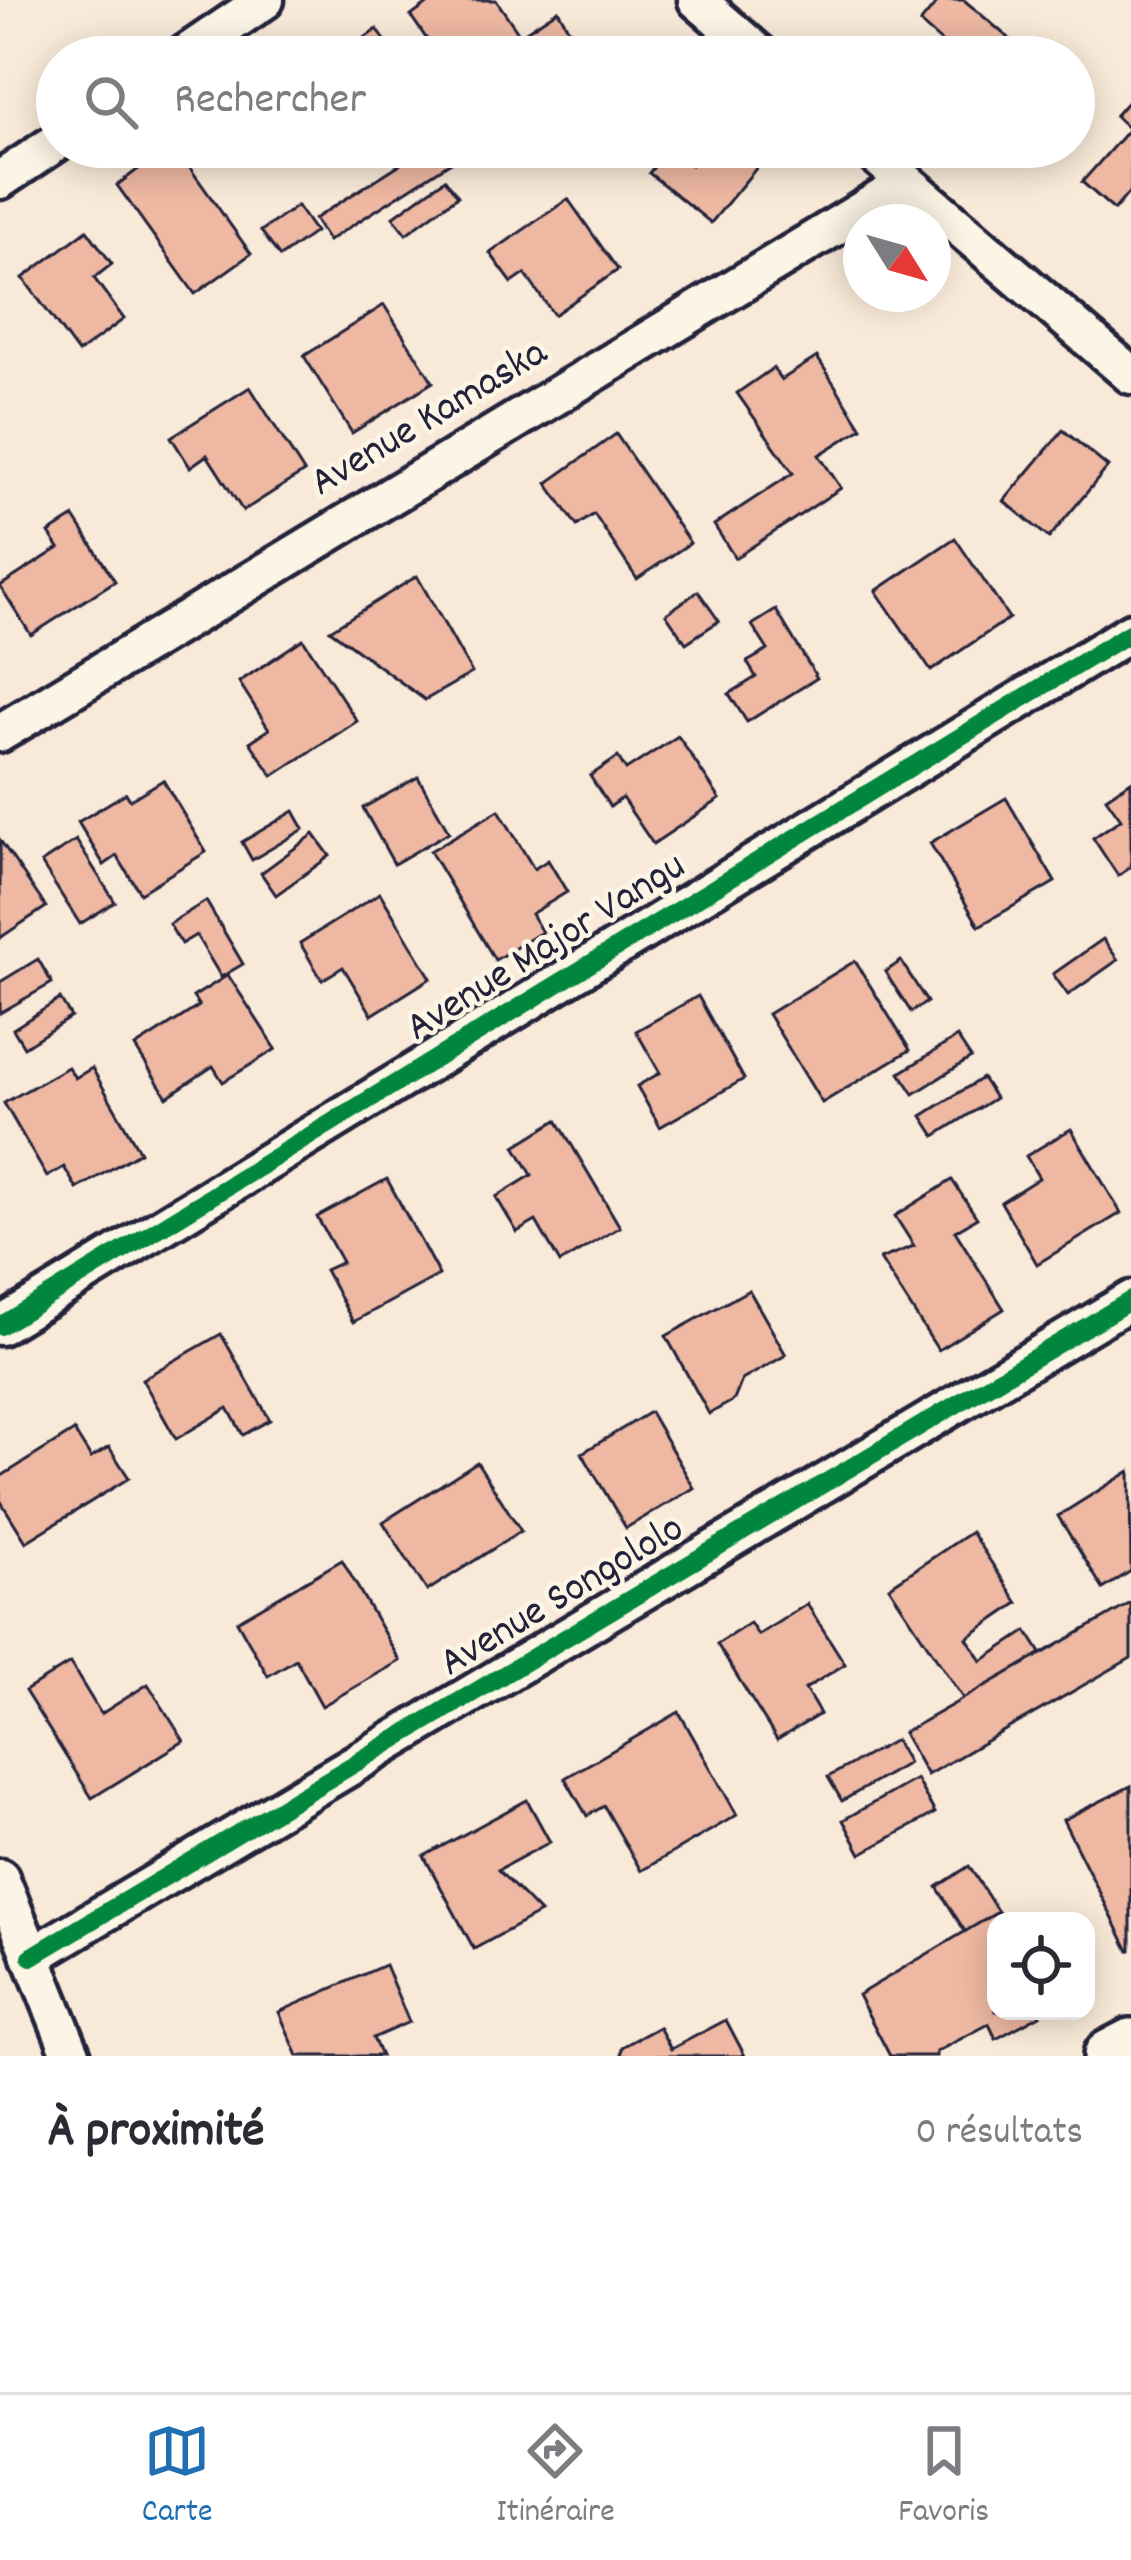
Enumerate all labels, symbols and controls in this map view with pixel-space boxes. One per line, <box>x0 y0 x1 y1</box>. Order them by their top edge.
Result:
search box <box>36 36 1095 168</box>
icon: search <box>78 69 144 135</box>
text: Rechercher <box>174 70 366 134</box>
north arrow <box>843 204 951 312</box>
street label: Avenue Kamaska <box>300 325 561 514</box>
street label: Avenue Major Vangu <box>396 839 698 1059</box>
street label: Avenue Songololo <box>429 1501 697 1695</box>
map controls <box>987 1912 1095 2020</box>
button: locate <box>987 1912 1095 2020</box>
text: À proximité <box>48 2098 265 2170</box>
text: 0 résultats <box>916 2107 1083 2162</box>
tab: Carte <box>142 2418 213 2537</box>
tab: Itinéraire <box>496 2418 615 2537</box>
tab: Favoris <box>898 2418 989 2537</box>

